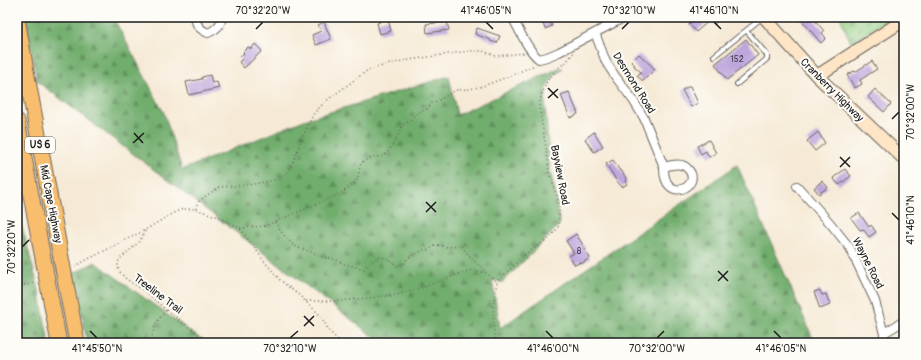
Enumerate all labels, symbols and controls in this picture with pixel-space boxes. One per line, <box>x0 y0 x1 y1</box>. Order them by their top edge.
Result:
text: 70°32'20"W <box>236 5 291 17</box>
text: 41°46'05"N <box>461 5 512 17</box>
text: 70°32'10"W <box>603 5 656 17</box>
text: 41°46'10"N <box>689 5 739 17</box>
street label: Desmond Road <box>610 50 658 116</box>
house number: 152 <box>730 54 744 65</box>
street label: Cranberry Highway <box>798 56 867 125</box>
text: 70°32'00"W <box>905 84 917 140</box>
road number: US 6 <box>25 137 55 153</box>
street label: Bayview Road <box>548 144 572 206</box>
street label: Mid Cape Highway <box>37 164 65 245</box>
text: 41°46'10"N <box>905 195 917 245</box>
text: 70°32'20"W <box>6 219 18 274</box>
street label: Wayne Road <box>849 235 887 291</box>
house number: 8 <box>577 246 582 257</box>
street label: Treeline Trail <box>131 271 185 317</box>
text: 41°45'50"N <box>72 343 122 355</box>
text: 70°32'10"W <box>264 343 317 355</box>
text: 41°46'00"N <box>527 343 579 355</box>
text: 70°32'00"W <box>629 343 685 355</box>
text: 41°46'05"N <box>756 343 807 355</box>

